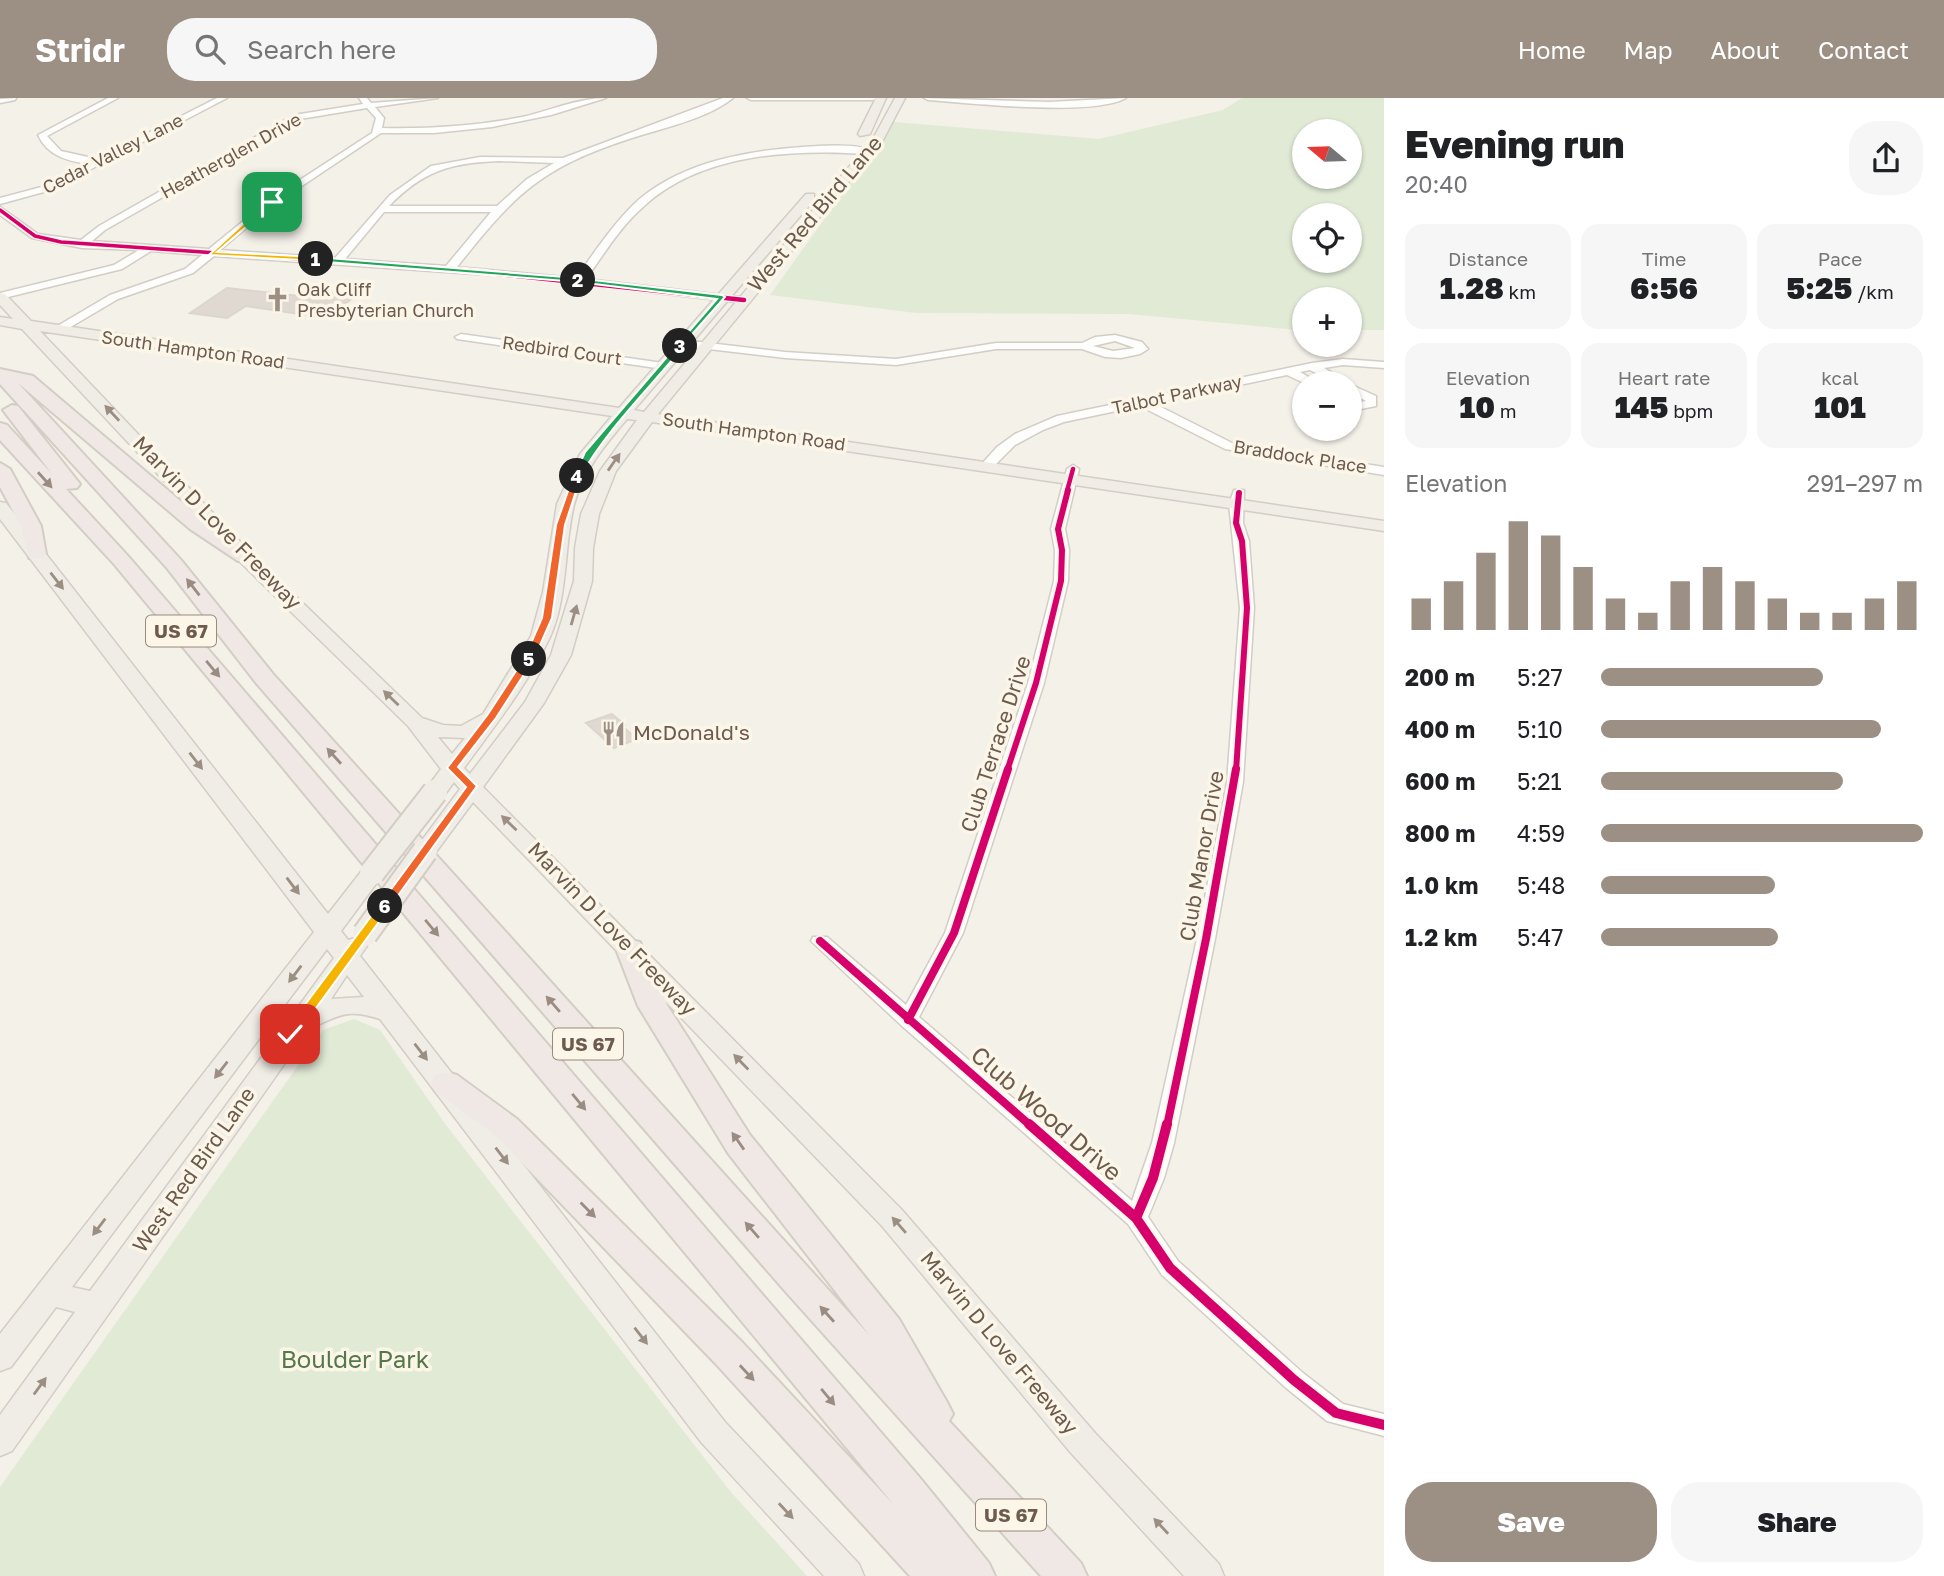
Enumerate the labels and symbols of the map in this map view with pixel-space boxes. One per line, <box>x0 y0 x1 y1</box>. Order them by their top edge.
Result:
street label: Heatherglen Drive <box>157 107 304 203</box>
street label: Cedar Valley Lane <box>39 108 186 198</box>
north arrow <box>1292 119 1362 189</box>
street label: West Red Bird Lane <box>741 130 887 297</box>
pin <box>242 172 302 232</box>
pin: 1 <box>298 242 334 276</box>
pin: 2 <box>560 262 596 298</box>
place label: Oak Cliff Presbyterian Church <box>297 278 474 321</box>
church icon: Oak Cliff Presbyterian Church <box>263 286 291 314</box>
street label: South Hampton Road <box>100 325 286 373</box>
pin: 3 <box>662 328 698 364</box>
street label: Redbird Court <box>501 331 623 369</box>
street label: Talbot Parkway <box>1110 370 1244 419</box>
one-way arrow <box>104 404 120 422</box>
street label: South Hampton Road <box>661 407 847 455</box>
street label: Marvin D Love Freeway <box>128 430 308 615</box>
street label: Braddock Place <box>1232 435 1368 477</box>
one-way arrow <box>607 453 621 471</box>
pin: 4 <box>560 458 594 494</box>
one-way arrow <box>37 472 52 489</box>
one-way arrow <box>49 572 63 590</box>
one-way arrow <box>185 578 200 596</box>
one-way arrow <box>569 604 580 626</box>
road number: US 67 <box>146 616 216 646</box>
pin: 5 <box>512 642 546 676</box>
street label: Club Terrace Drive <box>954 652 1036 835</box>
one-way arrow <box>205 659 220 677</box>
one-way arrow <box>383 691 400 707</box>
restaurant icon: McDonald's <box>599 719 627 747</box>
place label: McDonald's <box>633 719 750 745</box>
one-way arrow <box>327 747 342 764</box>
one-way arrow <box>188 751 203 769</box>
street label: Club Manor Drive <box>1173 768 1229 943</box>
one-way arrow <box>500 814 517 831</box>
street label: Marvin D Love Freeway <box>523 836 703 1021</box>
one-way arrow <box>285 877 299 895</box>
pin: 6 <box>368 888 402 924</box>
one-way arrow <box>424 919 440 937</box>
one-way arrow <box>289 965 303 983</box>
one-way arrow <box>545 995 561 1013</box>
pin <box>260 1004 320 1064</box>
road number: US 67 <box>553 1028 623 1060</box>
street label: Club Wood Drive <box>966 1039 1128 1186</box>
one-way arrow <box>414 1042 429 1060</box>
one-way arrow <box>732 1053 749 1070</box>
one-way arrow <box>213 1061 228 1079</box>
street label: West Red Bird Lane <box>126 1082 260 1257</box>
one-way arrow <box>571 1093 586 1110</box>
one-way arrow <box>732 1132 745 1151</box>
one-way arrow <box>495 1147 509 1165</box>
one-way arrow <box>580 1201 596 1218</box>
one-way arrow <box>892 1217 907 1234</box>
one-way arrow <box>93 1218 107 1236</box>
one-way arrow <box>744 1221 760 1239</box>
street label: Marvin D Love Freeway <box>915 1245 1084 1440</box>
one-way arrow <box>820 1306 836 1323</box>
one-way arrow <box>634 1327 649 1345</box>
park label: Boulder Park <box>281 1344 429 1373</box>
one-way arrow <box>739 1364 755 1381</box>
one-way arrow <box>33 1377 47 1395</box>
one-way arrow <box>820 1389 835 1406</box>
road number: US 67 <box>976 1499 1046 1530</box>
one-way arrow <box>778 1502 794 1519</box>
one-way arrow <box>1153 1518 1169 1535</box>

